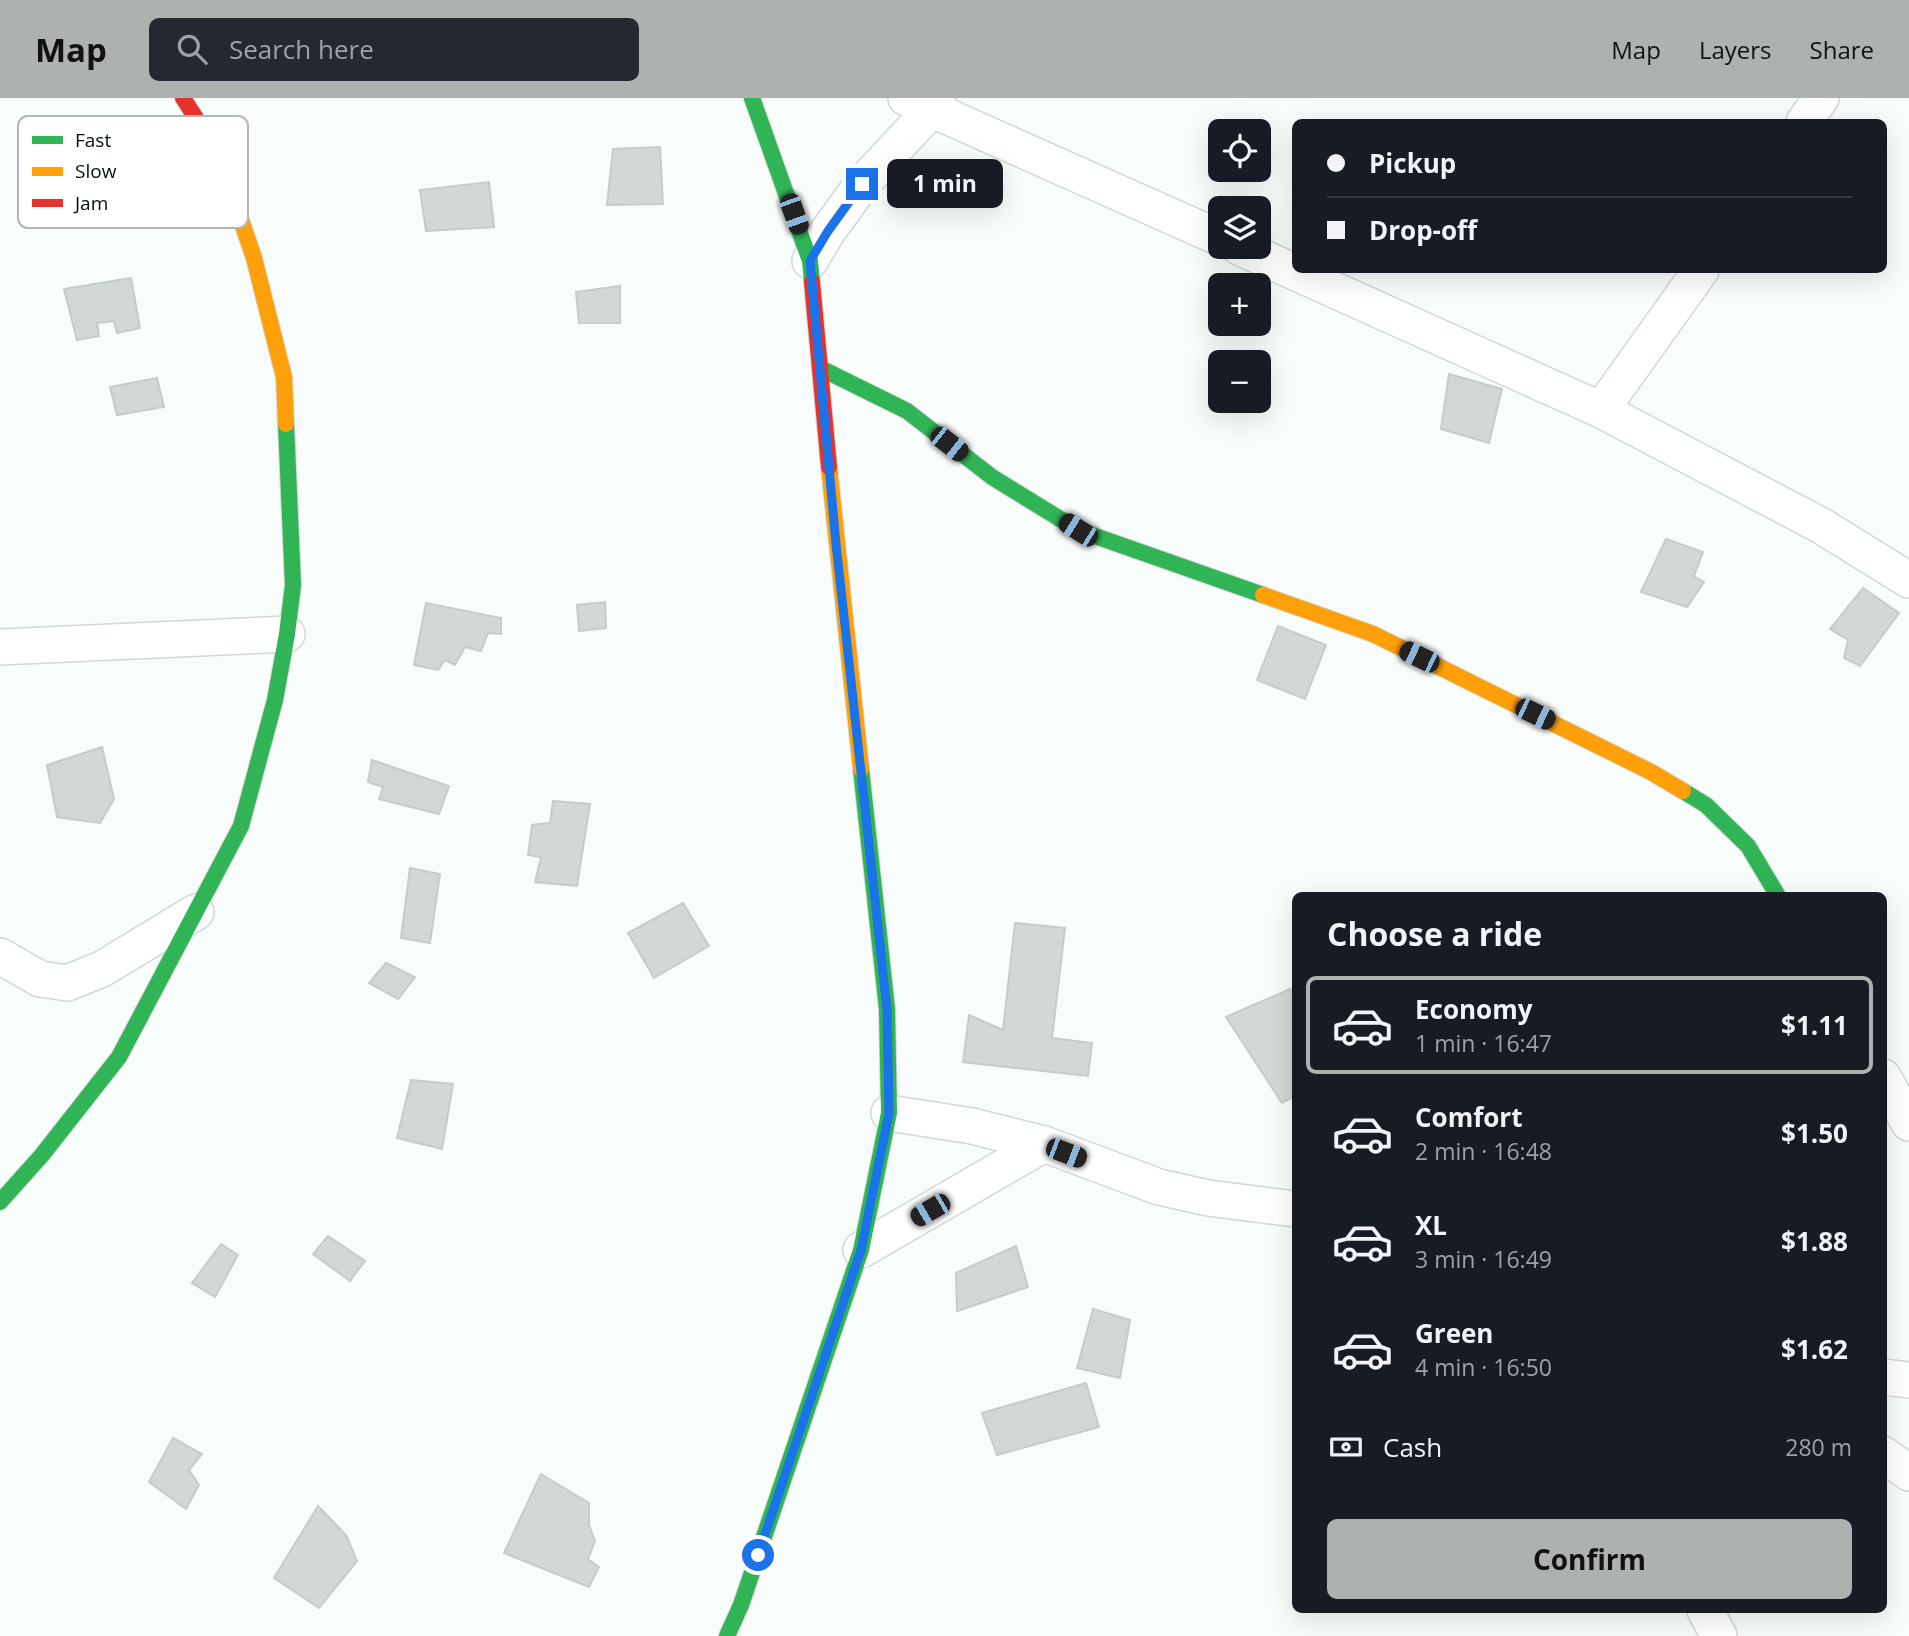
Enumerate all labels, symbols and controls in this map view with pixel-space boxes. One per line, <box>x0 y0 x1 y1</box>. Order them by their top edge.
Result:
search box <box>149 18 639 81</box>
text: Map <box>35 27 107 72</box>
icon: search <box>173 30 211 68</box>
text: Search here <box>229 31 374 67</box>
text: Map <box>1611 33 1661 66</box>
text: Layers <box>1699 33 1772 66</box>
text: Share <box>1810 33 1874 66</box>
legend <box>18 116 248 228</box>
map controls <box>1208 119 1271 413</box>
button: locate <box>1208 119 1271 182</box>
text: Fast <box>75 127 111 153</box>
text: Pickup <box>1369 145 1456 181</box>
text: Slow <box>75 158 117 184</box>
callout: 1 min <box>886 160 1002 208</box>
text: 1 min <box>913 167 977 199</box>
route end <box>846 168 878 200</box>
text: Jam <box>73 190 108 216</box>
car <box>777 191 812 237</box>
button: layers <box>1208 196 1271 259</box>
text: Drop-off <box>1369 212 1477 248</box>
button: + <box>1208 273 1271 336</box>
button: − <box>1208 350 1271 413</box>
car <box>926 423 973 465</box>
car <box>1055 510 1102 550</box>
car <box>1396 638 1443 676</box>
car <box>1512 695 1559 733</box>
text: Choose a ride <box>1327 912 1542 955</box>
text: Economy <box>1415 991 1533 1027</box>
icon: car <box>1331 994 1394 1057</box>
text: $1.11 <box>1781 1007 1848 1043</box>
text: 1 min · 16:47 <box>1415 1027 1552 1059</box>
text: Comfort <box>1415 1099 1522 1135</box>
icon: car <box>1331 1102 1394 1165</box>
text: $1.50 <box>1781 1115 1848 1151</box>
text: 2 min · 16:48 <box>1415 1135 1552 1167</box>
car <box>1043 1136 1090 1170</box>
car <box>907 1190 954 1230</box>
text: XL <box>1415 1207 1447 1243</box>
icon: car <box>1331 1210 1394 1273</box>
text: $1.88 <box>1781 1223 1848 1259</box>
text: 3 min · 16:49 <box>1415 1243 1552 1275</box>
text: Green <box>1415 1315 1493 1351</box>
icon: car <box>1331 1318 1394 1381</box>
text: $1.62 <box>1781 1331 1848 1367</box>
text: 4 min · 16:50 <box>1415 1351 1552 1383</box>
icon: cash <box>1327 1428 1365 1466</box>
text: Cash <box>1383 1429 1442 1465</box>
text: 280 m <box>1785 1431 1852 1463</box>
button: Confirm <box>1327 1519 1852 1599</box>
route start <box>742 1539 774 1571</box>

